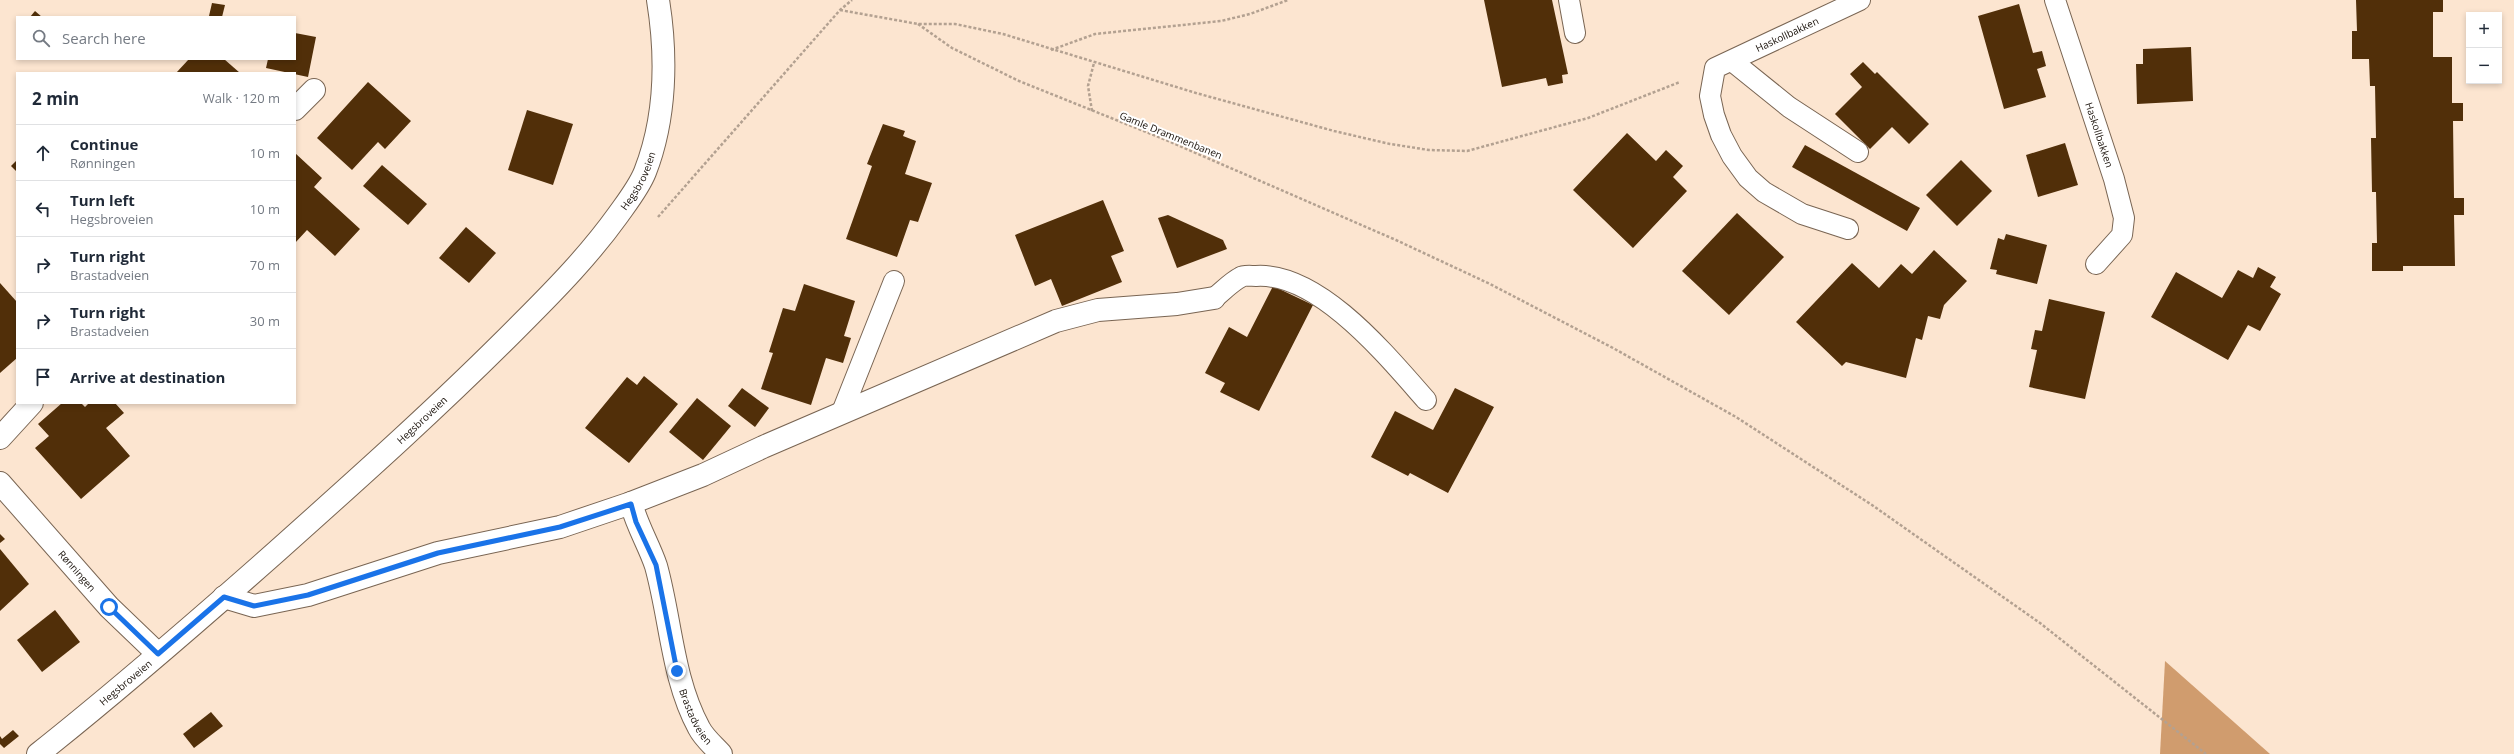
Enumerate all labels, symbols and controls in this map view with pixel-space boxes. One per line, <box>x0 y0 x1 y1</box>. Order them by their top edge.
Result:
map controls <box>2466 12 2502 84</box>
button: + <box>2466 12 2502 48</box>
street label: Haskollbakken <box>1753 13 1821 55</box>
search box <box>16 16 296 60</box>
icon: search <box>30 27 52 49</box>
text: Search here <box>62 28 146 48</box>
button: − <box>2466 48 2502 84</box>
text: 2 min <box>32 87 79 110</box>
text: Walk · 120 m <box>203 89 280 107</box>
street label: Haskollbakken <box>2082 100 2117 169</box>
street label: Gamle Drammenbanen <box>1118 108 1224 162</box>
text: Continue <box>70 134 138 154</box>
icon: ahead <box>32 142 54 164</box>
text: 10 m <box>250 144 280 162</box>
street label: Hegsbroveien <box>617 150 659 213</box>
text: Rønningen <box>70 154 135 172</box>
text: Turn left <box>70 190 135 210</box>
icon: left <box>32 198 54 220</box>
text: 10 m <box>250 200 280 218</box>
text: Hegsbroveien <box>70 210 154 228</box>
text: Turn right <box>70 246 145 266</box>
icon: right <box>32 254 54 276</box>
text: 70 m <box>250 256 280 274</box>
text: Brastadveien <box>70 266 149 284</box>
text: Turn right <box>70 302 145 322</box>
icon: right <box>32 310 54 332</box>
text: 30 m <box>250 312 280 330</box>
text: Brastadveien <box>70 322 149 340</box>
icon: arrive <box>32 366 54 388</box>
text: Arrive at destination <box>70 367 225 387</box>
street label: Hegsbroveien <box>394 393 450 447</box>
street label: Rønningen <box>55 547 99 594</box>
route start <box>100 598 118 616</box>
street label: Hegsbroveien <box>96 656 155 708</box>
route end <box>668 662 686 680</box>
street label: Brastadveien <box>676 687 715 748</box>

